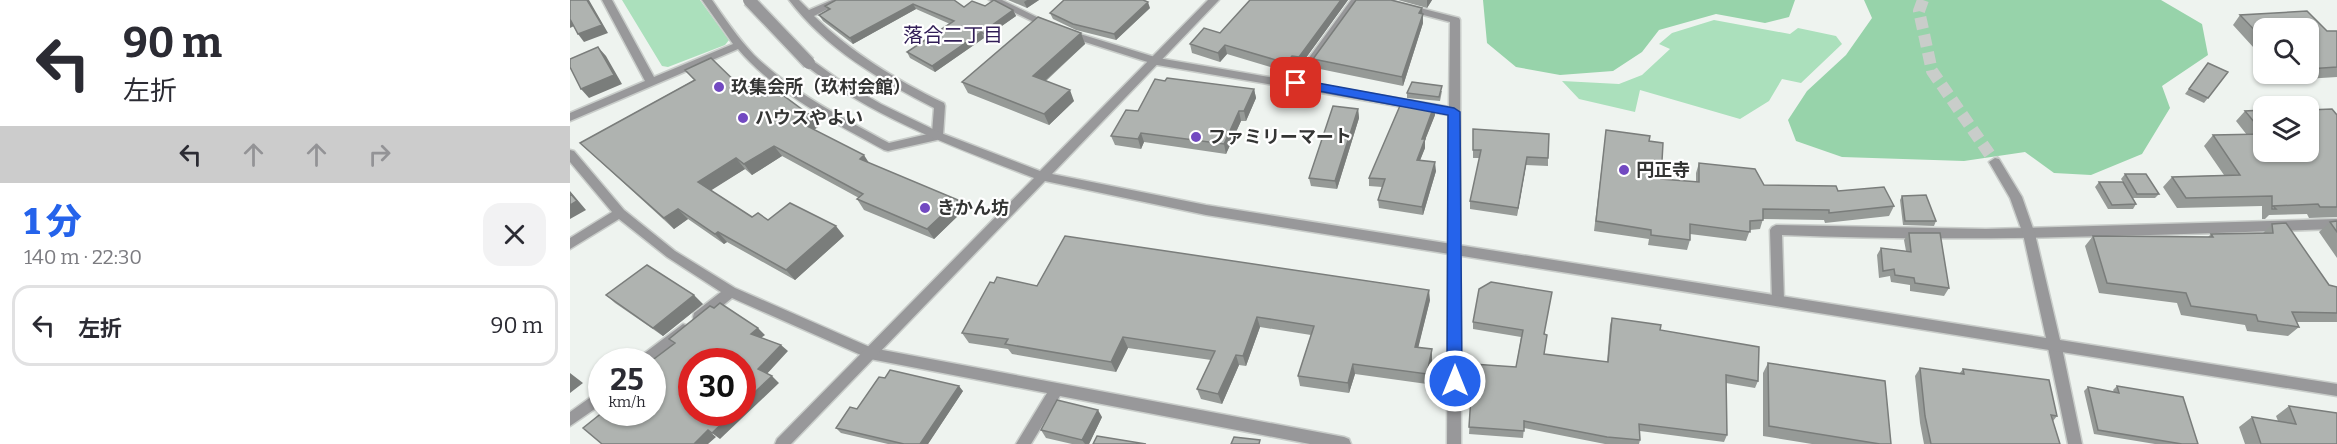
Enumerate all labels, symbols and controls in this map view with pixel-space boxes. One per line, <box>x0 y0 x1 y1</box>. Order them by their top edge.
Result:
text: 90 m <box>123 18 222 68</box>
map controls <box>2253 18 2319 162</box>
button: search <box>2253 18 2319 84</box>
district label: 落合二丁目 <box>903 23 1003 47</box>
icon: left <box>24 24 102 102</box>
pin <box>1270 57 1321 108</box>
icon: arrive <box>1279 66 1312 99</box>
text: 左折 <box>123 75 177 107</box>
place label: 玖集会所（玖村会館） <box>731 76 911 98</box>
marker: 玖集会所（玖村会館） <box>712 80 726 94</box>
button: layers <box>2253 96 2319 162</box>
place label: ハウスやよい <box>755 107 863 129</box>
marker: ハウスやよい <box>736 111 750 125</box>
place label: ファミリーマート <box>1208 126 1352 148</box>
marker: ファミリーマート <box>1189 130 1203 144</box>
icon: left <box>174 138 207 171</box>
icon: ahead <box>237 138 270 171</box>
icon: ahead <box>300 138 333 171</box>
icon: right <box>363 138 396 171</box>
place label: 円正寺 <box>1636 159 1690 181</box>
marker: 円正寺 <box>1617 163 1631 177</box>
place label: きかん坊 <box>937 197 1009 219</box>
text: 1 分 <box>24 200 82 244</box>
marker: きかん坊 <box>918 201 932 215</box>
button: close <box>483 203 546 266</box>
text: 140 m · 22:30 <box>24 245 142 269</box>
icon: left <box>27 309 60 342</box>
text: 90 m <box>491 312 543 339</box>
text: 左折 <box>78 315 122 342</box>
speed limit sign: 30 <box>678 348 756 426</box>
position arrow <box>1423 349 1487 413</box>
text: 25 <box>610 362 644 398</box>
text: km/h <box>608 393 646 411</box>

